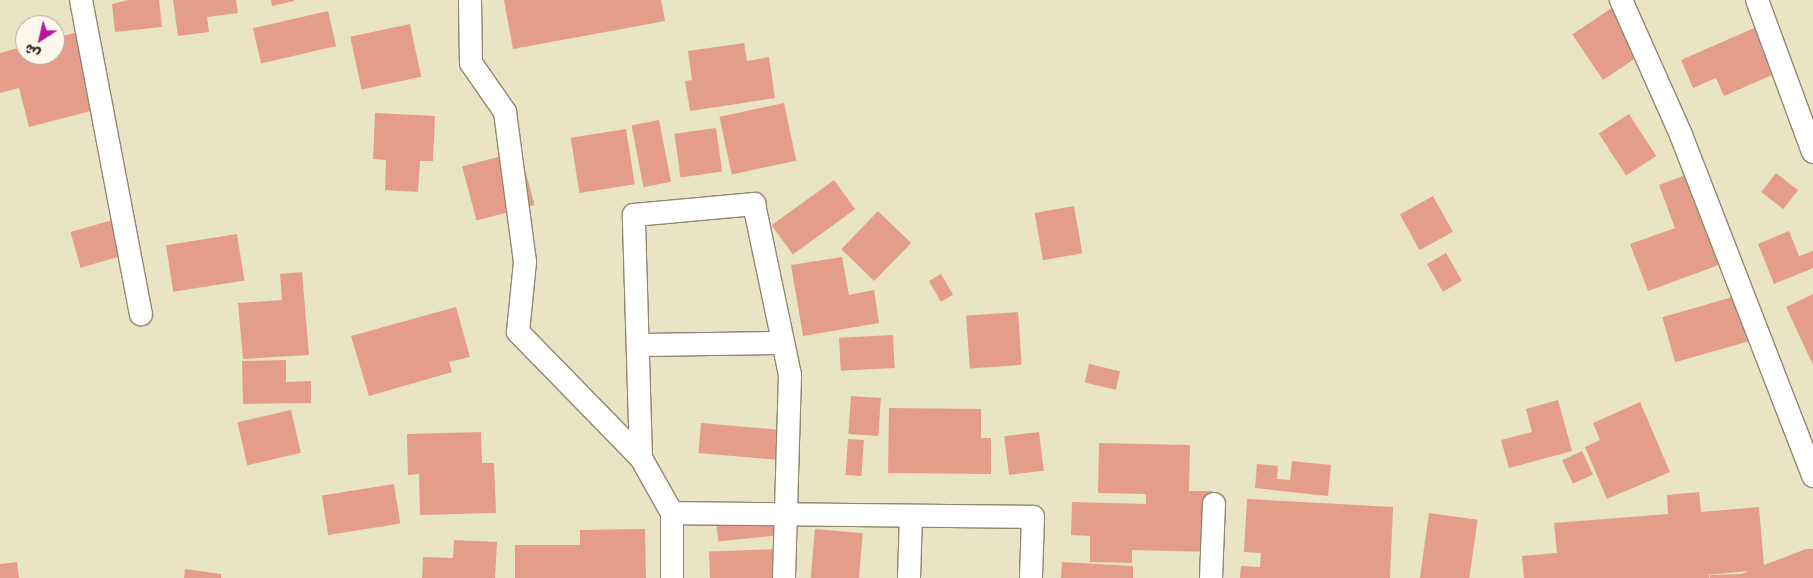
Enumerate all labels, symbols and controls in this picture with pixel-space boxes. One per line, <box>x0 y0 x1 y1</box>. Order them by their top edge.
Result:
north arrow <box>15 15 65 65</box>
text: ش <box>19 39 44 65</box>

